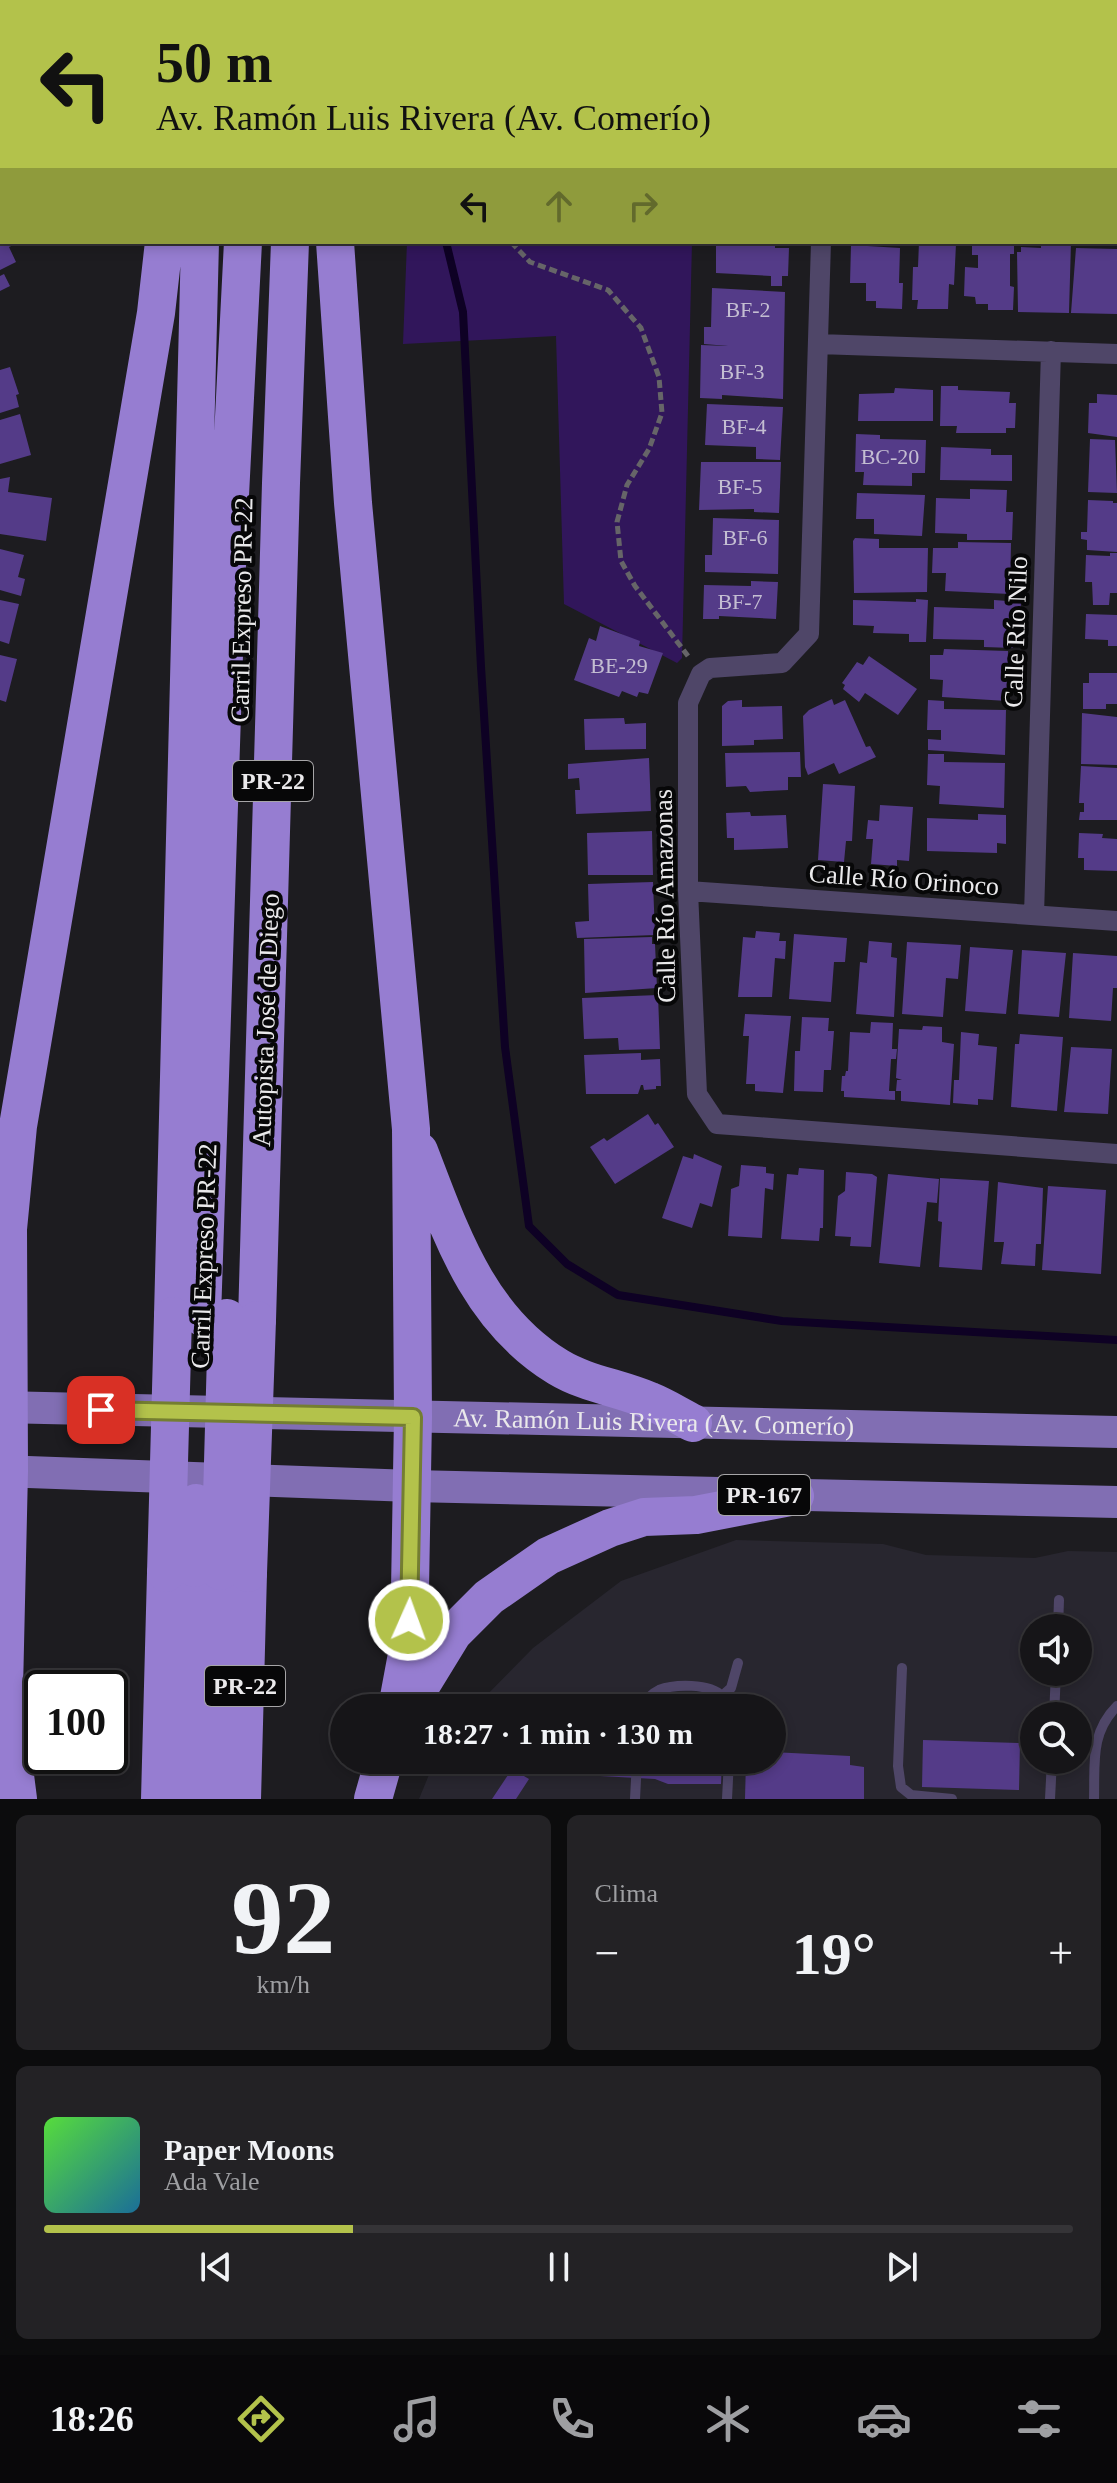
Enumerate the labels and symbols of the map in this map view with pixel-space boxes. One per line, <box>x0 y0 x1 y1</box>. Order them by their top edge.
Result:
house number: BF-2 <box>725 297 771 322</box>
house number: BF-3 <box>719 359 765 384</box>
house number: BF-4 <box>721 414 767 439</box>
house number: BC-20 <box>861 444 919 469</box>
house number: BF-5 <box>717 474 763 499</box>
street label: Carril Expreso PR-22 <box>226 497 258 723</box>
house number: BF-6 <box>722 525 768 550</box>
street label: Calle Río Nilo <box>999 556 1033 708</box>
house number: BF-7 <box>717 589 763 614</box>
house number: BE-29 <box>590 653 648 678</box>
road number: PR-22 <box>233 761 313 801</box>
street label: Calle Río Amazonas <box>649 789 681 1003</box>
street label: Calle Río Orinoco <box>808 859 1000 901</box>
street label: Autopista José de Diego <box>247 893 285 1147</box>
street label: Carril Expreso PR-22 <box>186 1143 222 1369</box>
pin <box>67 1376 135 1444</box>
street label: Av. Ramón Luis Rivera (Av. Comerío) <box>453 1403 855 1441</box>
road number: PR-167 <box>718 1475 810 1515</box>
position arrow <box>367 1578 451 1662</box>
road number: PR-22 <box>205 1666 285 1706</box>
speed limit sign: 100 <box>24 1670 128 1774</box>

